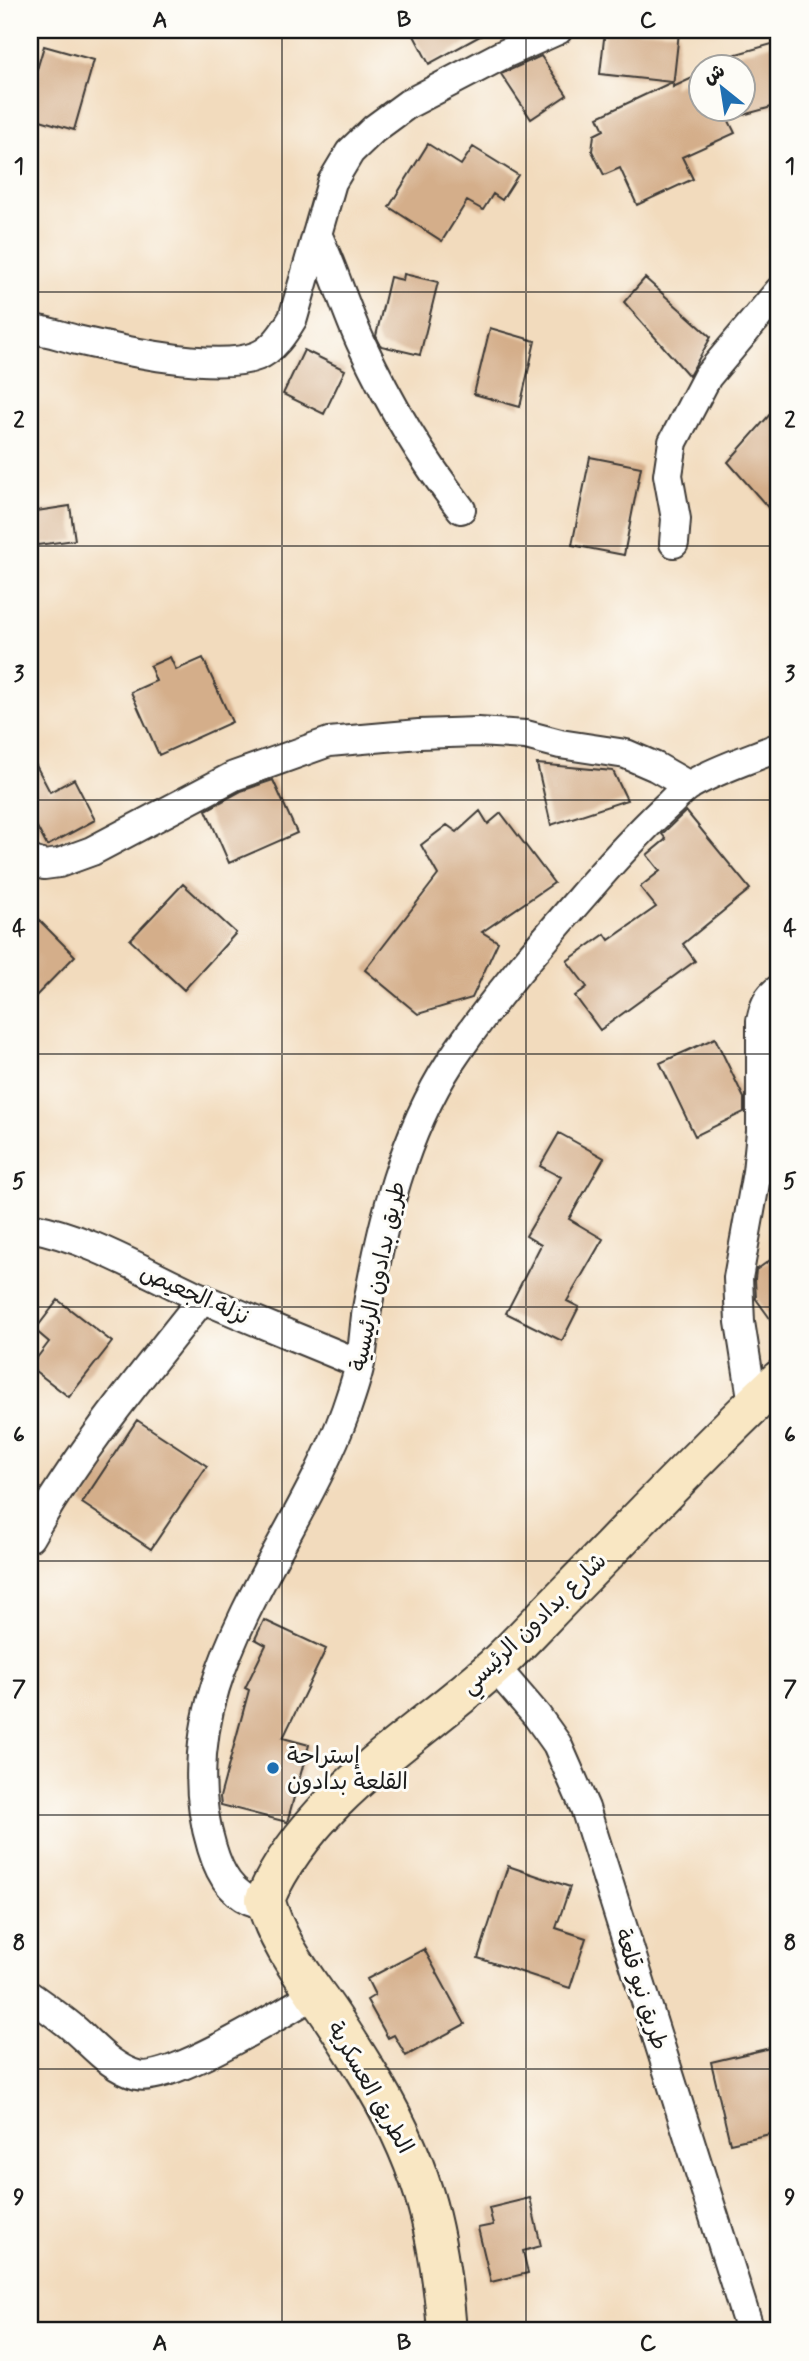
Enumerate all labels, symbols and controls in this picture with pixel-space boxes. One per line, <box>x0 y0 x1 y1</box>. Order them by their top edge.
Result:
text: A <box>152 6 168 36</box>
text: B <box>397 6 412 36</box>
text: C <box>640 6 657 36</box>
north arrow <box>686 52 756 122</box>
text: ش <box>699 58 730 91</box>
text: 1 <box>14 152 24 182</box>
text: 1 <box>785 152 795 182</box>
text: 2 <box>13 406 25 436</box>
text: 2 <box>784 406 796 436</box>
text: 3 <box>14 660 25 690</box>
text: 3 <box>785 660 796 690</box>
text: 4 <box>12 914 26 944</box>
text: 4 <box>783 914 797 944</box>
text: 5 <box>12 1167 26 1197</box>
text: 5 <box>783 1167 797 1197</box>
street label: طريق بدادون الرئيسية <box>344 1179 414 1374</box>
street label: نزلة الجعيص <box>135 1258 253 1333</box>
text: 6 <box>13 1421 25 1451</box>
text: 6 <box>784 1421 796 1451</box>
street label: شارع بدادون الرئيسي <box>455 1547 617 1705</box>
text: 7 <box>12 1675 26 1705</box>
text: 7 <box>783 1675 797 1705</box>
place label: إستراحة القلعة بدادون <box>287 1742 408 1798</box>
marker: إستراحة القلعة بدادون <box>265 1760 281 1776</box>
street label: طريق نيو قلعة <box>606 1925 674 2054</box>
text: 8 <box>13 1929 25 1959</box>
text: 8 <box>784 1929 796 1959</box>
street label: الطريق العسكرية <box>319 2016 419 2160</box>
text: 9 <box>13 2183 25 2213</box>
text: 9 <box>784 2183 796 2213</box>
text: A <box>152 2329 168 2359</box>
text: B <box>397 2329 412 2359</box>
text: C <box>640 2329 657 2359</box>

